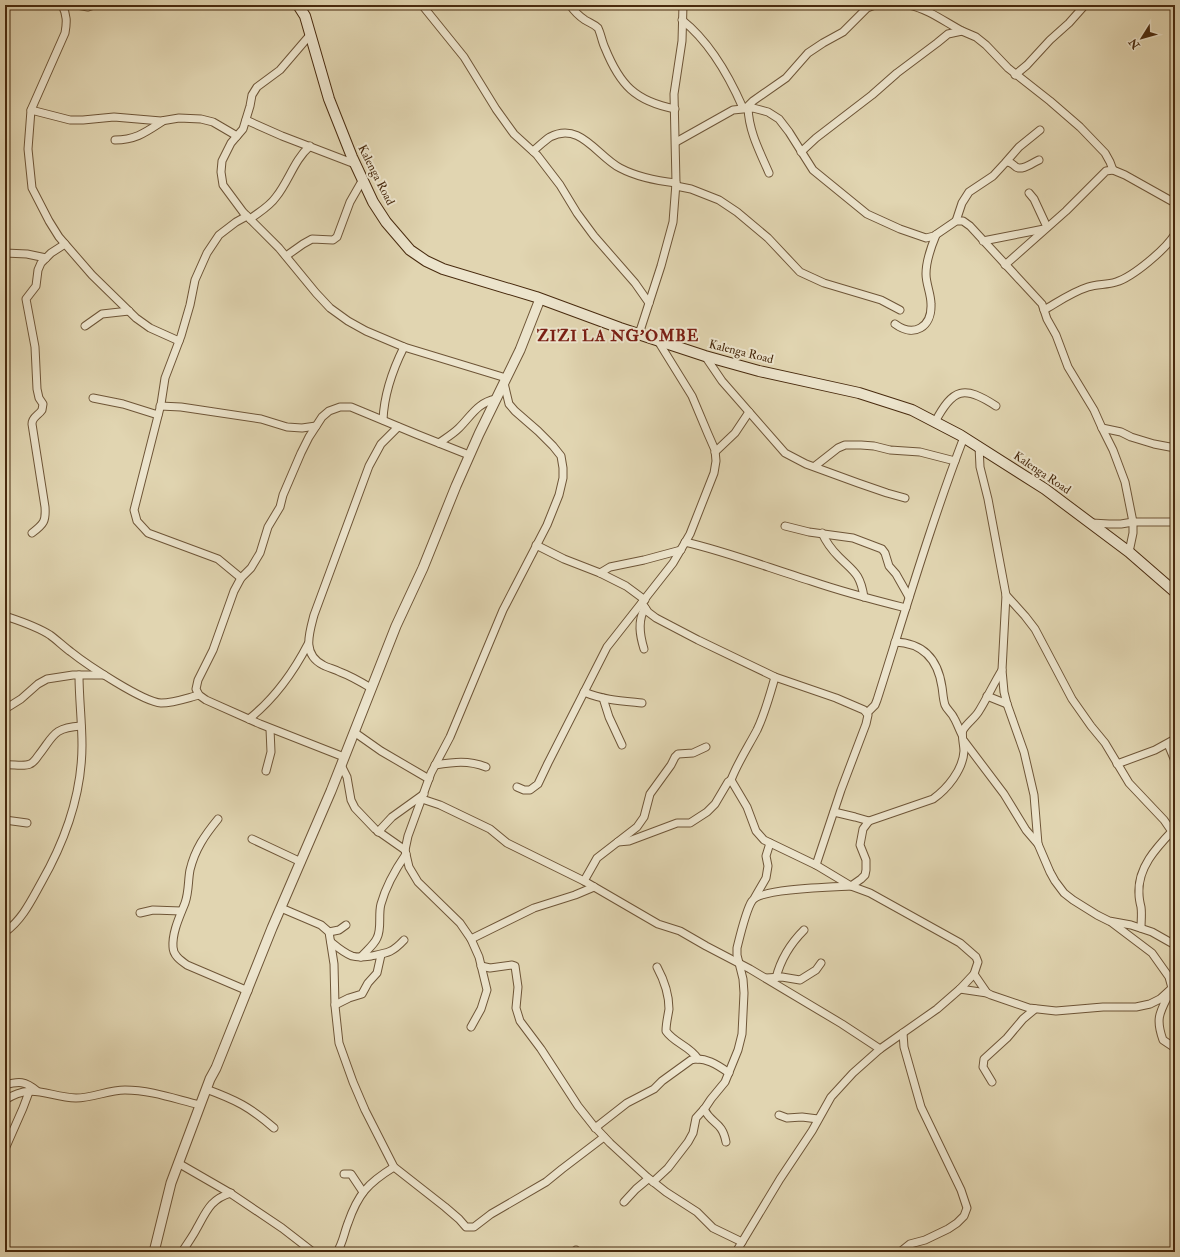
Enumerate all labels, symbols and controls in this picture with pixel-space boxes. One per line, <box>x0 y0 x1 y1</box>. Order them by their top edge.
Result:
north arrow <box>1122 18 1162 58</box>
text: N <box>1126 35 1143 52</box>
street label: Kalenga Road <box>354 142 398 208</box>
district label: ZIZI LA NG'OMBE <box>537 326 699 346</box>
street label: Kalenga Road <box>707 337 775 367</box>
street label: Kalenga Road <box>1010 448 1074 498</box>

